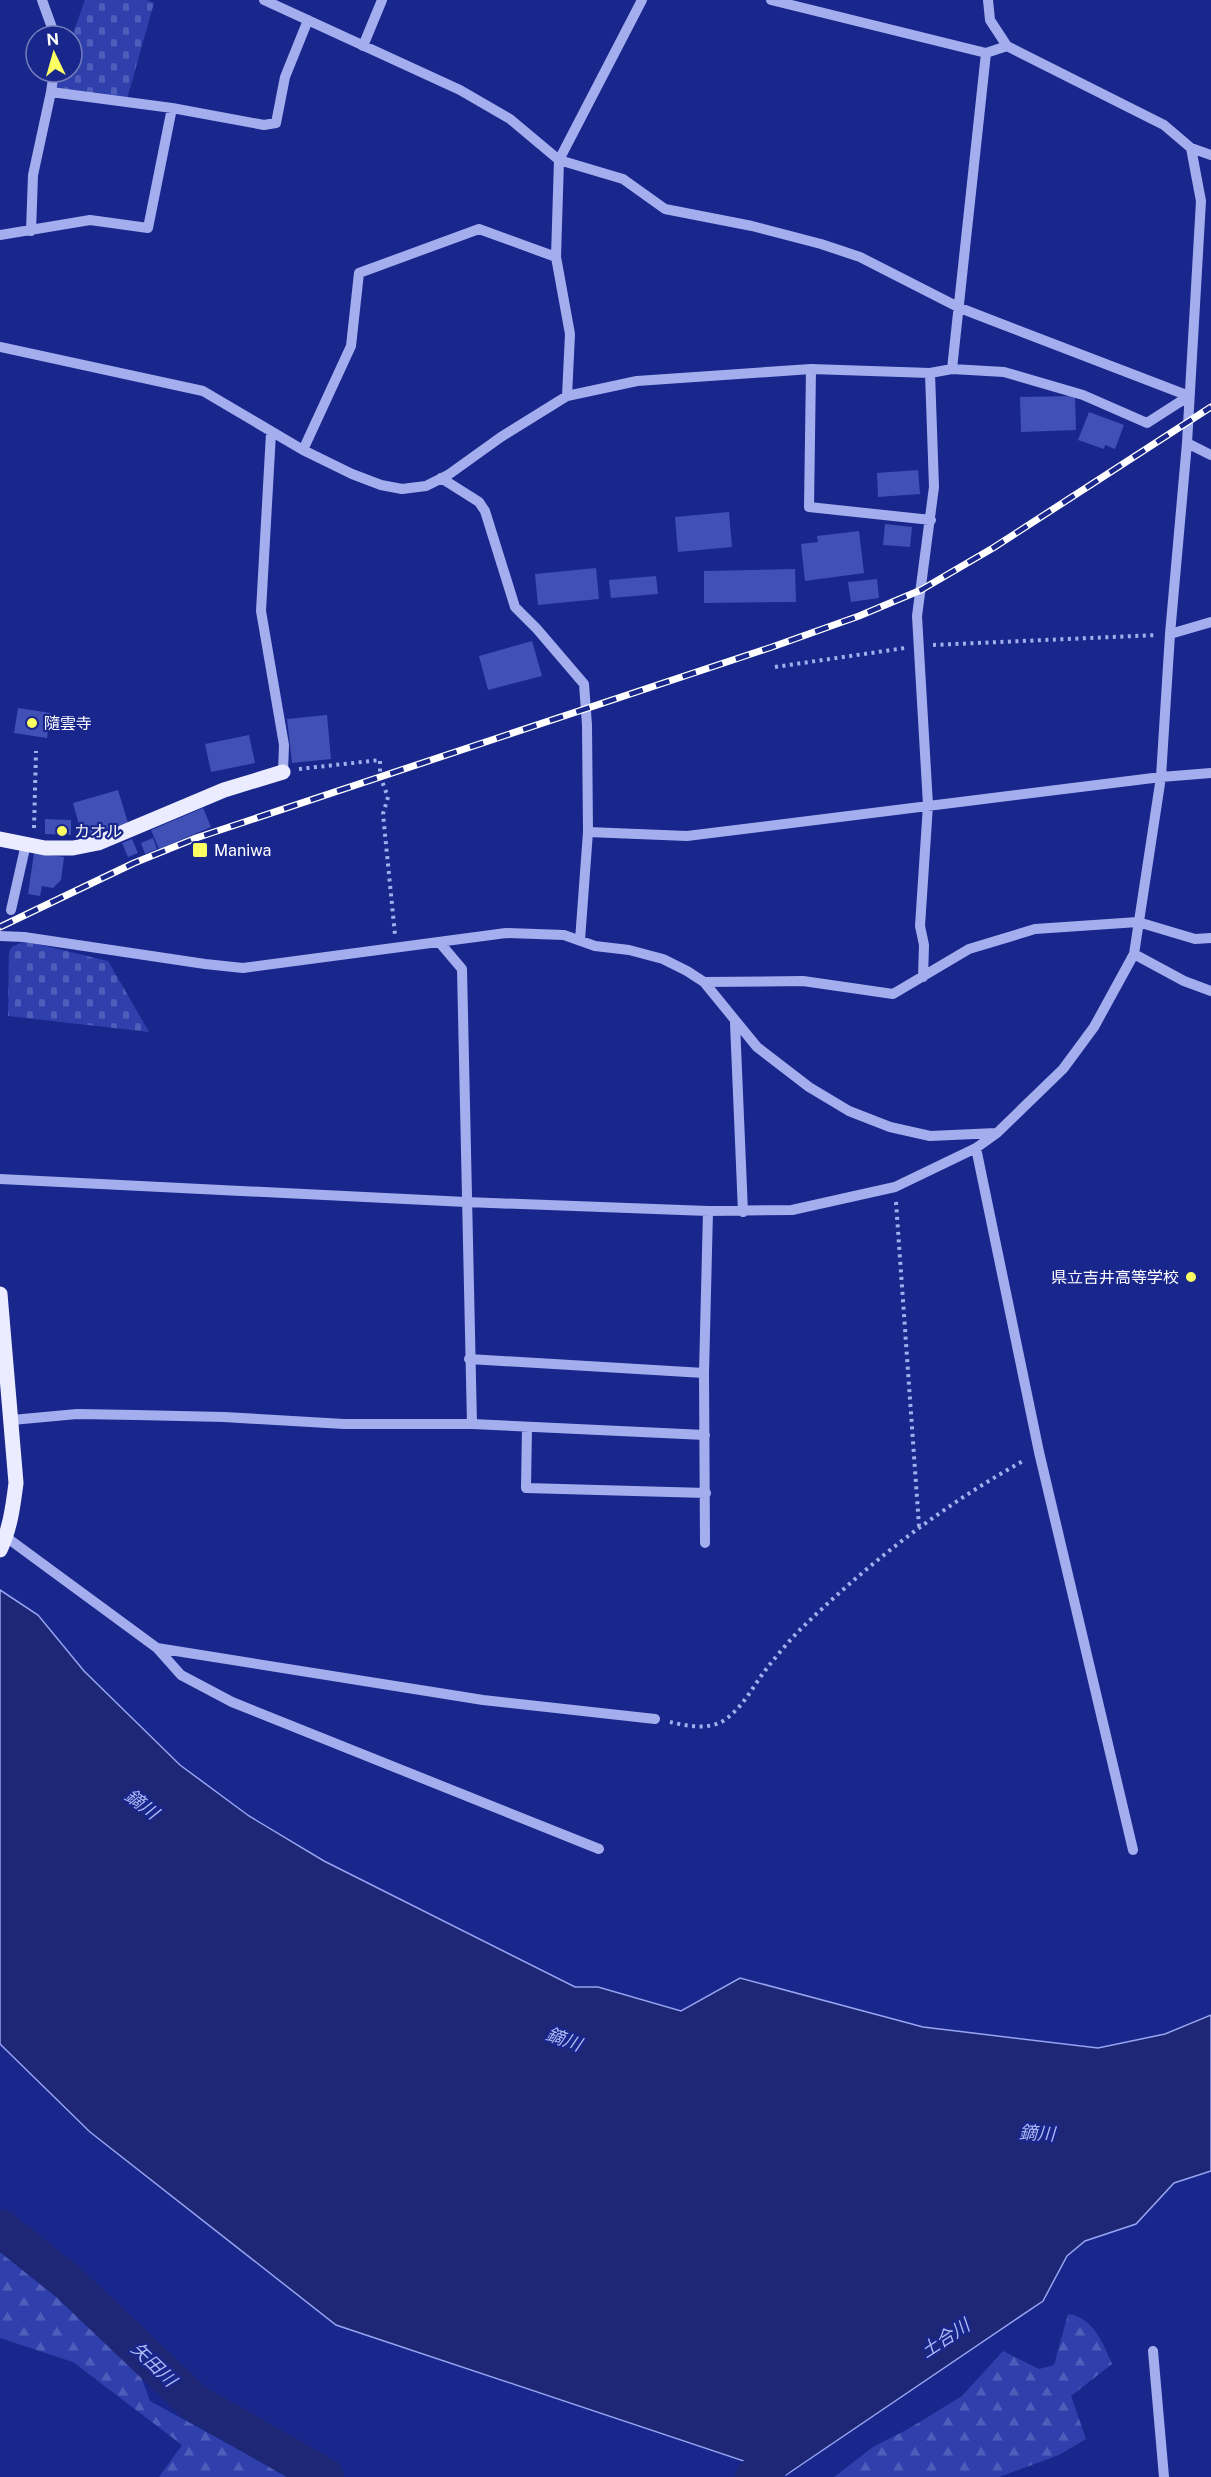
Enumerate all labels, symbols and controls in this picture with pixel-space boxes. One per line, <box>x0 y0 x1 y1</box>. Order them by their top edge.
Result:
north arrow <box>24 24 84 84</box>
text: N <box>46 30 60 50</box>
place label: 隨雲寺 <box>44 714 92 733</box>
marker: 隨雲寺 <box>25 716 39 730</box>
place label: カオル <box>74 822 122 841</box>
marker: カオル <box>55 824 69 838</box>
marker: Maniwa <box>191 841 209 859</box>
place label: Maniwa <box>214 841 271 860</box>
place label: 県立吉井高等学校 <box>1051 1268 1179 1287</box>
marker: 県立吉井高等学校 <box>1184 1270 1198 1284</box>
water label: 鏑川 <box>121 1785 164 1824</box>
water label: 鏑川 <box>543 2023 586 2056</box>
water label: 鏑川 <box>1018 2122 1058 2145</box>
water label: 土合川 <box>917 2313 975 2362</box>
water label: 矢田川 <box>127 2338 182 2392</box>

